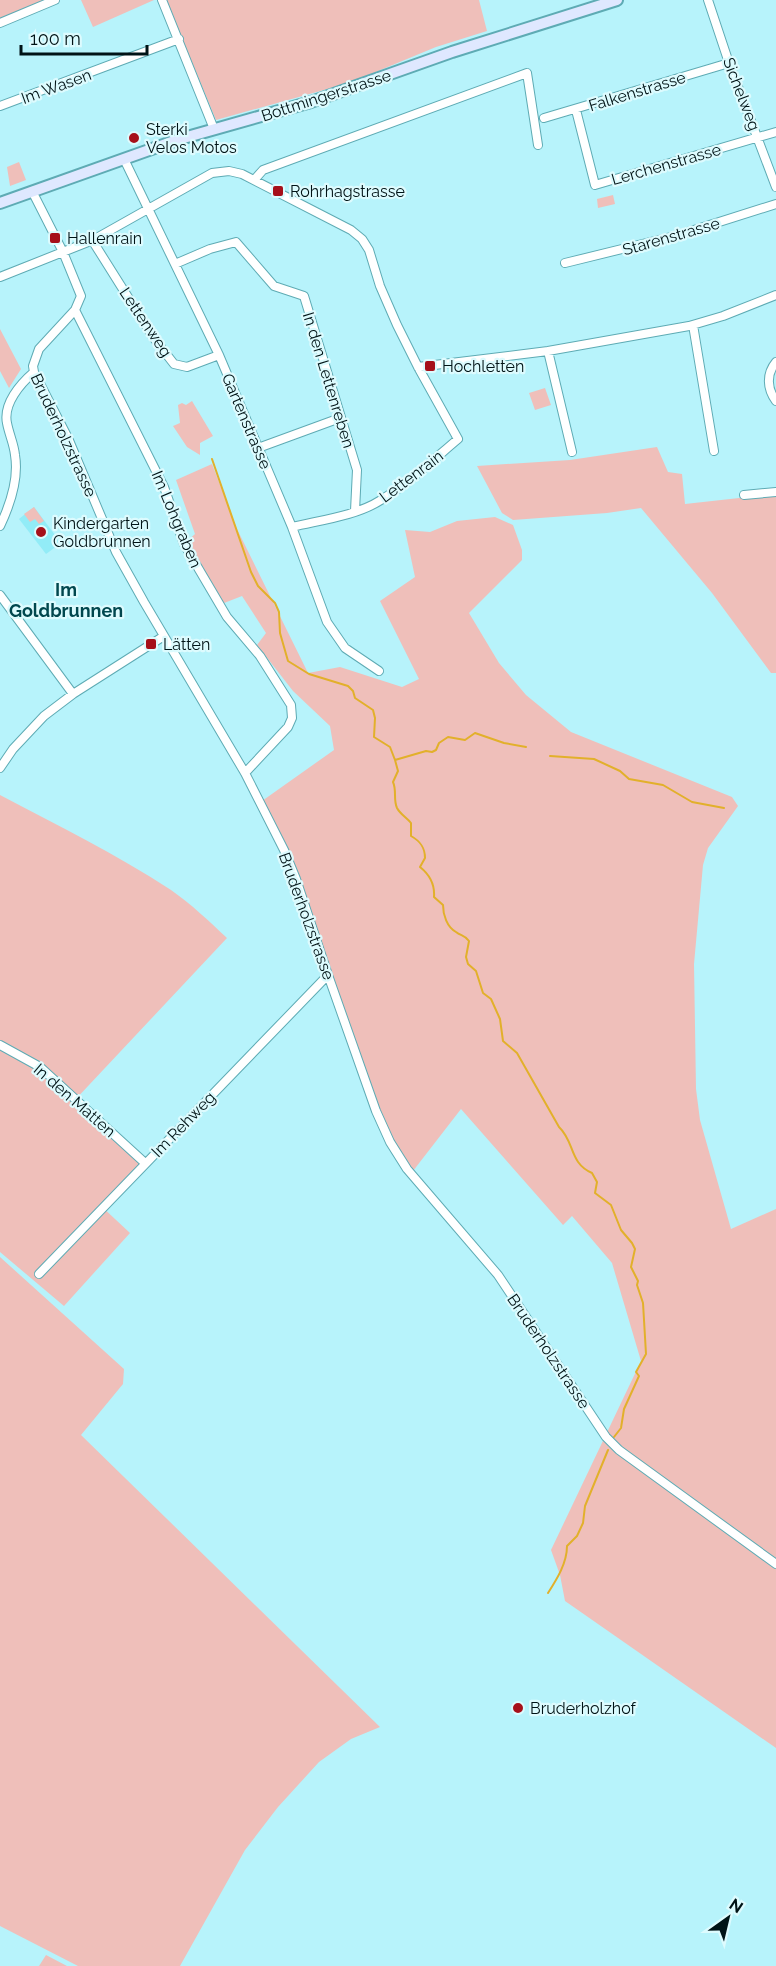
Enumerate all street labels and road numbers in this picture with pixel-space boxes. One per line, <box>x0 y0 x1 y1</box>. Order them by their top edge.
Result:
street label: Sichelweg <box>719 55 764 133</box>
street label: Im Wasen <box>18 65 94 108</box>
street label: Bottmingerstrasse <box>259 66 393 125</box>
street label: Falkenstrasse <box>586 68 688 115</box>
street label: Lerchenstrasse <box>609 140 723 189</box>
street label: Starenstrasse <box>620 214 722 259</box>
street label: Lettenweg <box>115 284 176 361</box>
street label: In den Lettenreben <box>299 310 358 450</box>
street label: Bruderholzstrasse <box>27 370 100 500</box>
street label: Gartenstrasse <box>218 371 275 472</box>
street label: Lettenrain <box>376 446 447 507</box>
street label: Im Lohgraben <box>148 468 206 571</box>
street label: Bruderholzstrasse <box>275 850 338 982</box>
street label: In den Matten <box>30 1060 119 1141</box>
street label: Im Rehweg <box>148 1088 219 1161</box>
street label: Bruderholzstrasse <box>503 1290 594 1412</box>

